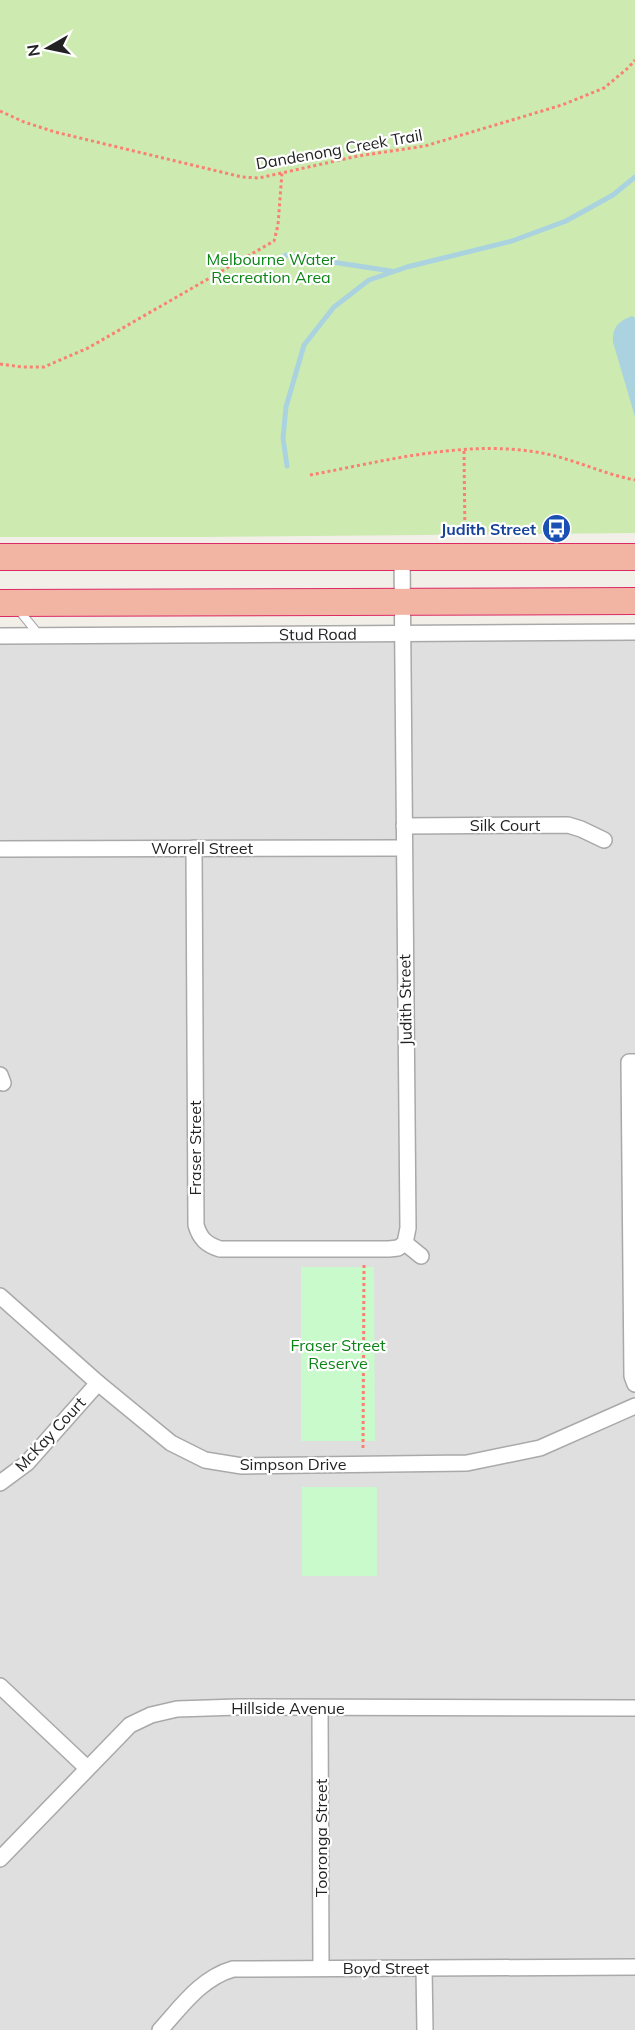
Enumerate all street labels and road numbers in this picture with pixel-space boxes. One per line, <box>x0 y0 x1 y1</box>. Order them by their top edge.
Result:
street label: Dandenong Creek Trail <box>254 124 424 174</box>
street label: Stud Road <box>279 624 357 644</box>
street label: Silk Court <box>470 815 541 835</box>
street label: Worrell Street <box>151 838 254 858</box>
street label: Judith Street <box>394 954 416 1046</box>
street label: Fraser Street <box>185 1100 205 1196</box>
street label: McKay Court <box>10 1392 90 1475</box>
street label: Simpson Drive <box>240 1454 346 1474</box>
street label: Hillside Avenue <box>231 1698 345 1718</box>
street label: Tooronga Street <box>311 1778 331 1897</box>
street label: Boyd Street <box>343 1958 430 1978</box>

